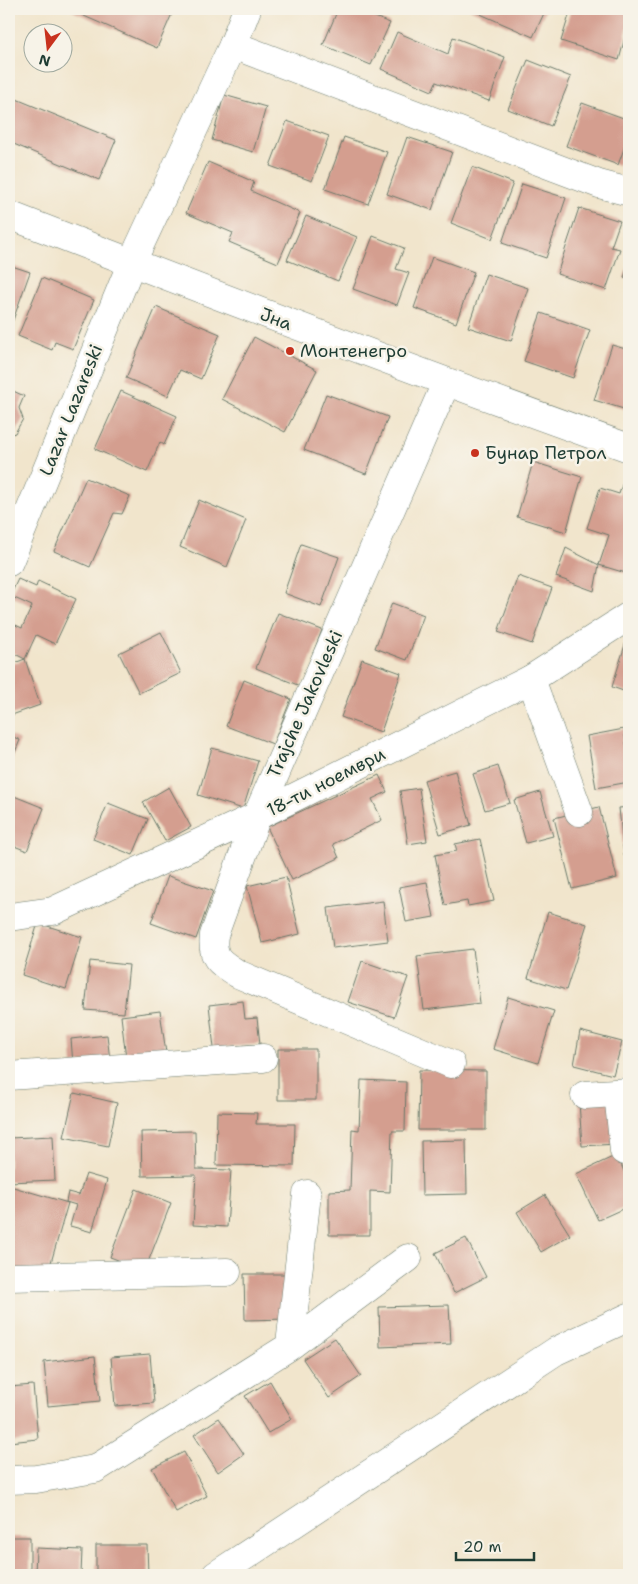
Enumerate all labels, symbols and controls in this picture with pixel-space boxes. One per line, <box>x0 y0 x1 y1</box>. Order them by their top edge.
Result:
north arrow <box>22 22 72 72</box>
text: N <box>37 50 52 71</box>
street label: Јна <box>257 302 295 336</box>
place label: Монтенегро <box>300 339 407 363</box>
street label: Lazar Lazareski <box>34 341 108 479</box>
marker: Монтенегро <box>284 345 296 357</box>
place label: Бунар Петрол <box>485 441 607 465</box>
marker: Бунар Петрол <box>469 447 481 459</box>
street label: Trajche Jakovleski <box>262 626 348 782</box>
street label: 18-ти ноември <box>263 742 390 822</box>
scale bar <box>456 1529 533 1561</box>
text: 20 m <box>463 1537 502 1557</box>

